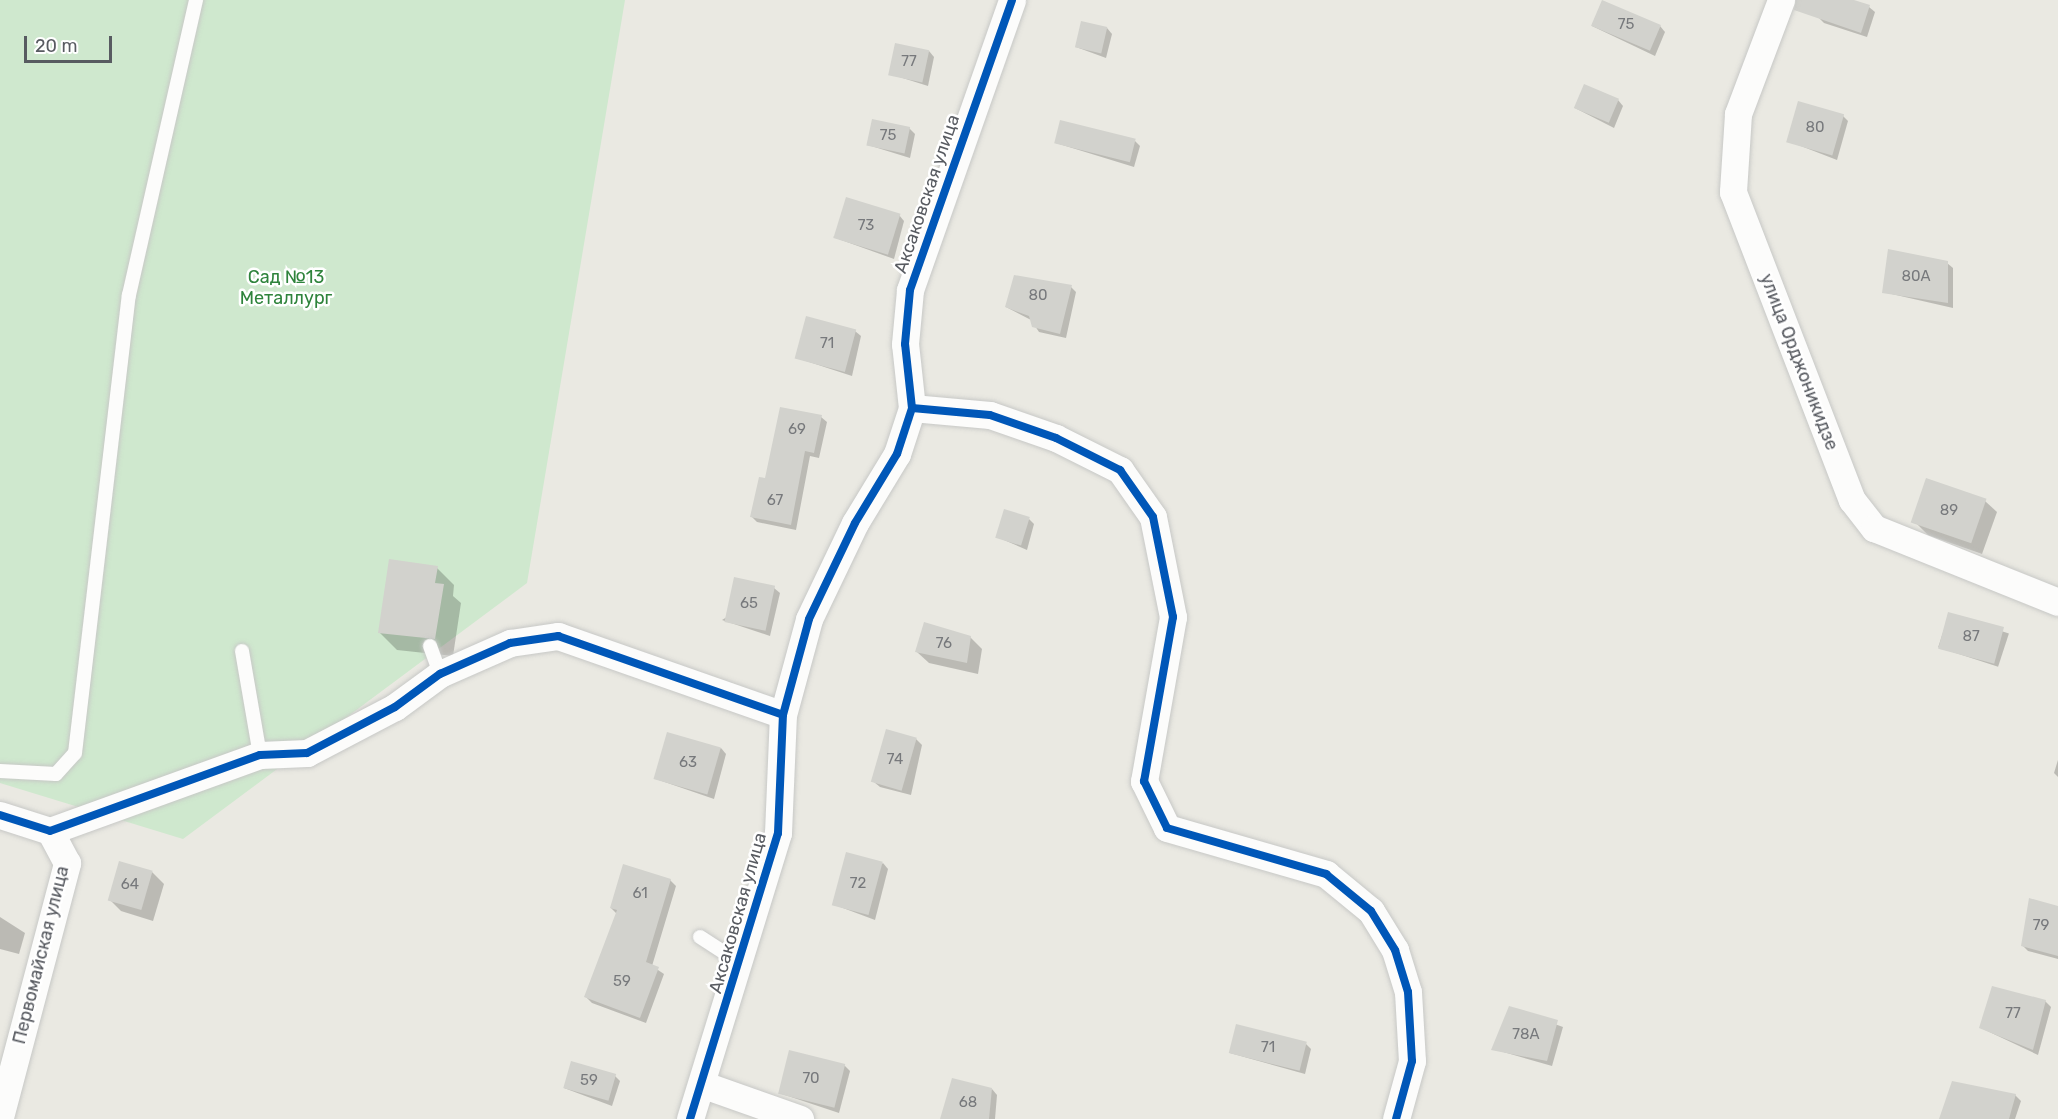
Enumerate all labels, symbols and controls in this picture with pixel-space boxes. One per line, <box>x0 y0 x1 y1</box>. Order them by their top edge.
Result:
house number: 75 <box>1618 16 1634 34</box>
scale bar <box>27 24 116 62</box>
text: 20 m <box>35 35 77 57</box>
house number: 77 <box>901 53 917 71</box>
street label: Аксаковская улица <box>890 112 964 276</box>
house number: 80 <box>1805 119 1825 137</box>
house number: 75 <box>880 127 896 145</box>
house number: 73 <box>858 217 874 235</box>
park label: Сад №13 Металлург <box>240 267 332 310</box>
house number: 80А <box>1901 268 1931 286</box>
street label: улица Орджоникидзе <box>1755 271 1843 453</box>
house number: 80 <box>1028 287 1048 305</box>
house number: 71 <box>820 335 834 353</box>
house number: 69 <box>788 421 806 439</box>
house number: 67 <box>767 492 783 510</box>
house number: 89 <box>1940 502 1958 520</box>
house number: 65 <box>740 595 758 613</box>
house number: 87 <box>1962 628 1980 646</box>
house number: 76 <box>936 635 952 653</box>
house number: 74 <box>887 751 903 769</box>
house number: 63 <box>679 754 697 772</box>
street label: Аксаковская улица <box>705 830 771 996</box>
street label: Первомайская улица <box>8 864 74 1046</box>
house number: 72 <box>850 875 866 893</box>
house number: 64 <box>121 876 139 894</box>
house number: 61 <box>632 885 648 903</box>
house number: 79 <box>2033 917 2049 935</box>
house number: 59 <box>613 973 631 991</box>
house number: 77 <box>2005 1005 2021 1023</box>
house number: 78А <box>1512 1026 1540 1044</box>
house number: 71 <box>1261 1039 1275 1057</box>
house number: 70 <box>802 1070 820 1088</box>
house number: 59 <box>580 1072 598 1090</box>
house number: 68 <box>959 1094 977 1112</box>

